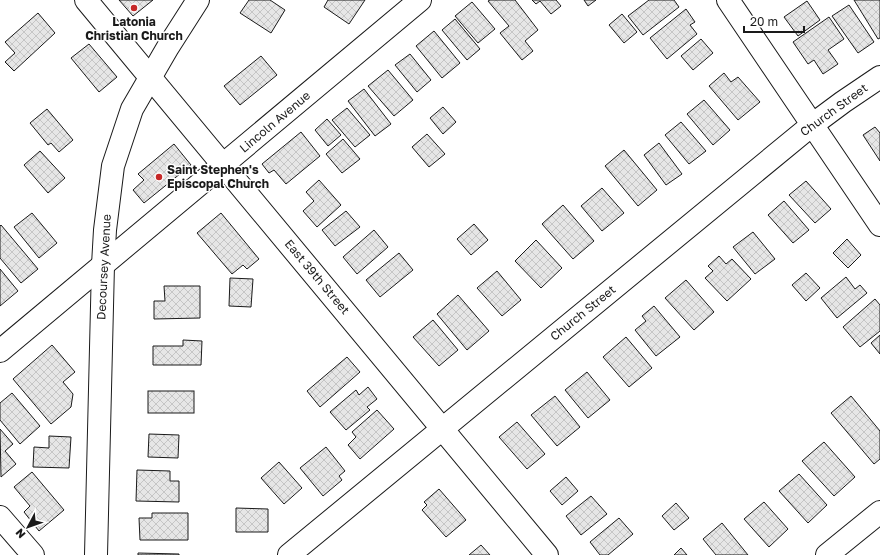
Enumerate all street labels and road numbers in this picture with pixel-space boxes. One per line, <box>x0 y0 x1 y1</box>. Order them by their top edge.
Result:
street label: Church Street <box>797 80 871 139</box>
street label: Lincoln Avenue <box>236 88 313 156</box>
street label: Decoursey Avenue <box>93 214 114 320</box>
street label: East 39th Street <box>282 236 353 317</box>
street label: Church Street <box>547 282 619 344</box>

